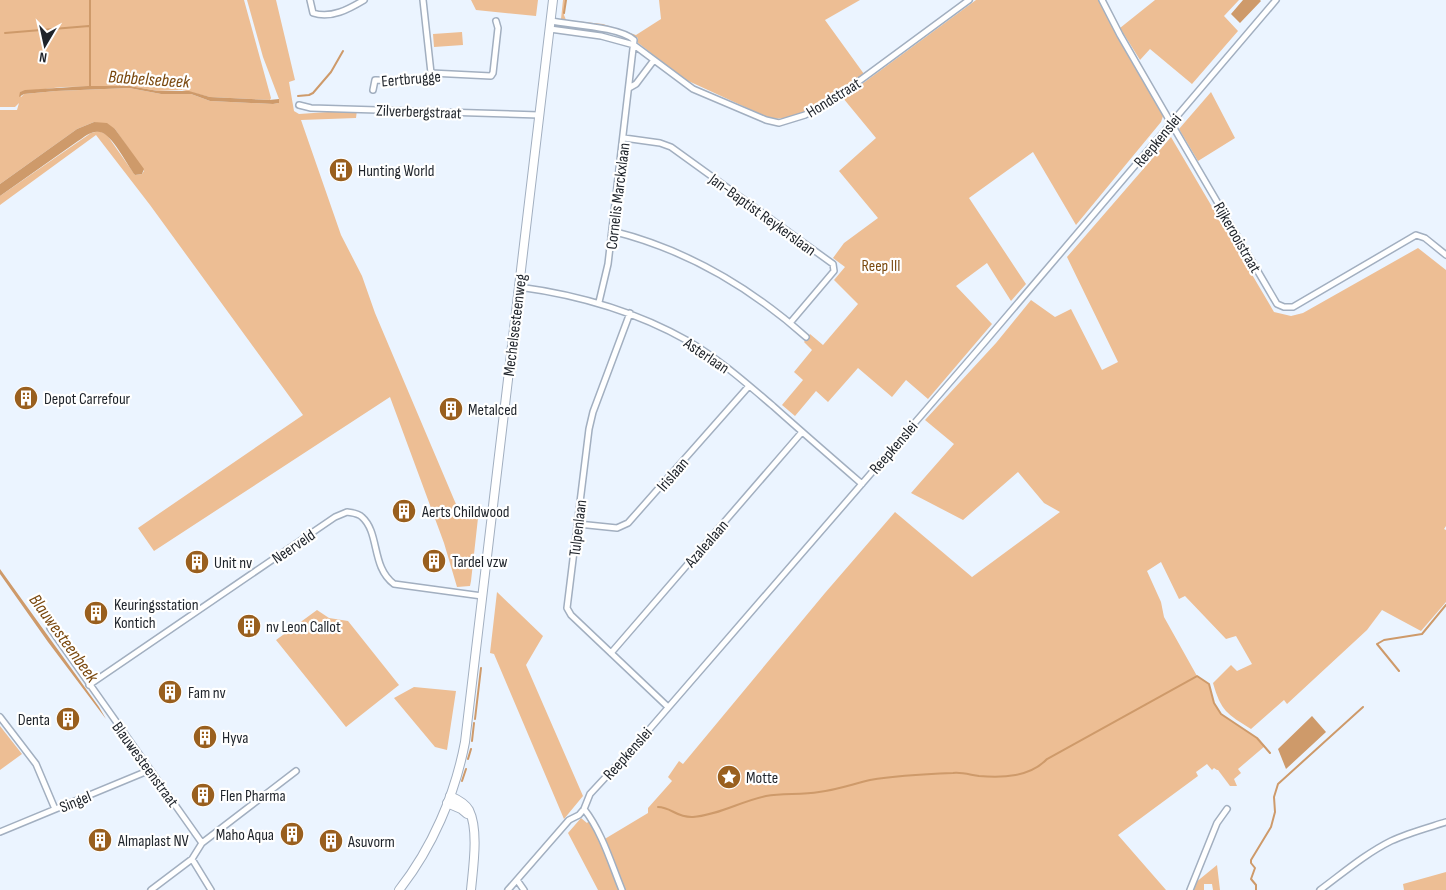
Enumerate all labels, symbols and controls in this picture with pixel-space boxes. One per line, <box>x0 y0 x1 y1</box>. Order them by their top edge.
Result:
north arrow <box>20 20 70 70</box>
text: N <box>38 48 48 66</box>
water label: Babbelsebeek <box>108 66 192 93</box>
street label: Eertbrugge <box>381 67 442 92</box>
street label: Hondstraat <box>803 74 865 122</box>
street label: Zilverbergstraat <box>376 102 462 123</box>
street label: Reepkenslei <box>1130 110 1186 172</box>
street label: Cornelis Marckxlaan <box>603 142 634 251</box>
building icon: Hunting World <box>328 157 354 183</box>
place label: Hunting World <box>358 162 434 181</box>
street label: Jan-Baptist Reykerslaan <box>704 170 819 260</box>
street label: Rijkerooistraat <box>1209 199 1265 276</box>
park label: Reep III <box>862 257 900 276</box>
street label: Mechelsesteenweg <box>500 273 531 377</box>
street label: Asterlaan <box>679 334 732 378</box>
building icon: Depot Carrefour <box>13 385 39 411</box>
place label: Depot Carrefour <box>44 390 131 409</box>
building icon: Metalced <box>438 396 464 422</box>
place label: Metalced <box>468 401 517 420</box>
street label: Reepkenslei <box>866 418 922 478</box>
street label: Irislaan <box>653 454 693 496</box>
building icon: Aerts Childwood <box>391 498 417 524</box>
street label: Tulpenlaan <box>566 499 591 558</box>
place label: Aerts Childwood <box>421 503 509 522</box>
street label: Azalealaan <box>681 516 733 572</box>
street label: Neerveld <box>269 526 319 569</box>
building icon: Tardel vzw <box>421 548 447 574</box>
building icon: Unit nv <box>184 549 210 575</box>
place label: Tardel vzw <box>452 553 508 572</box>
place label: Unit nv <box>214 554 252 573</box>
water label: Blauwesteenbeek <box>25 590 103 688</box>
place label: Keuringsstation Kontich <box>114 596 199 633</box>
building icon: Keuringsstation Kontich <box>83 600 109 626</box>
building icon: nv Leon Callot <box>236 613 262 639</box>
place label: nv Leon Callot <box>266 618 341 637</box>
building icon: Fam nv <box>157 679 183 705</box>
place label: Fam nv <box>188 684 226 703</box>
building icon: Denta <box>55 706 81 732</box>
place label: Denta <box>18 711 50 730</box>
street label: Blauwesteenstraat <box>108 719 182 811</box>
building icon: Hyva <box>192 724 218 750</box>
street label: Reepkenslei <box>600 724 657 784</box>
place label: Hyva <box>222 729 248 748</box>
place icon: Motte <box>716 764 742 790</box>
place label: Motte <box>746 769 778 788</box>
building icon: Flen Pharma <box>190 782 216 808</box>
place label: Flen Pharma <box>220 787 286 806</box>
street label: Singel <box>57 788 94 817</box>
building icon: Maho Aqua <box>279 821 305 847</box>
place label: Maho Aqua <box>216 826 274 845</box>
building icon: Almaplast NV <box>87 827 113 853</box>
building icon: Asuvorm <box>318 828 344 854</box>
place label: Almaplast NV <box>117 832 190 851</box>
place label: Asuvorm <box>347 833 395 852</box>

